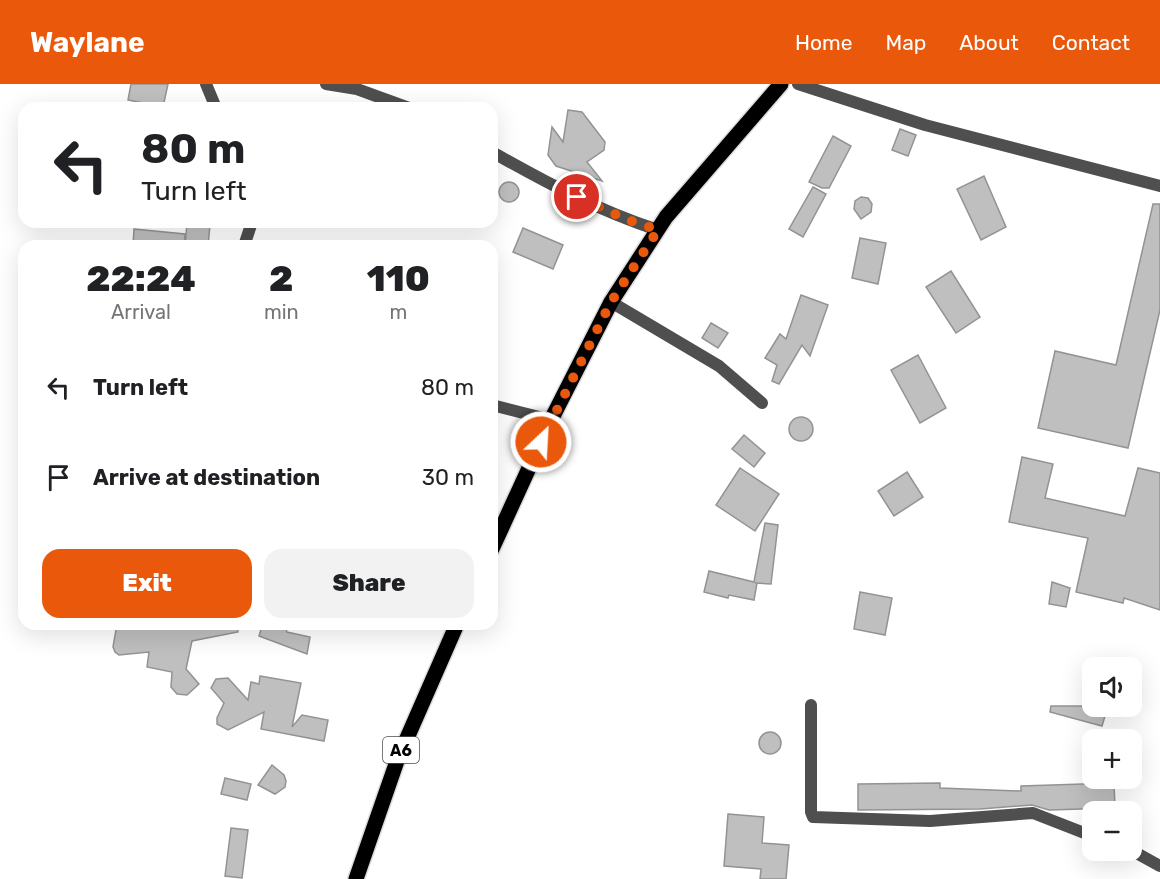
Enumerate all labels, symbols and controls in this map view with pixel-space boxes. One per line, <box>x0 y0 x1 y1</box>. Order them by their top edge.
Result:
text: Waylane <box>30 26 145 59</box>
text: Home <box>795 30 852 55</box>
text: Map <box>885 30 926 55</box>
text: About <box>959 30 1019 55</box>
text: Contact <box>1052 30 1130 55</box>
text: 80 m <box>141 124 245 174</box>
icon: left <box>42 126 120 204</box>
pin <box>551 171 602 222</box>
text: Turn left <box>141 175 246 207</box>
icon: arrive <box>560 180 593 213</box>
text: 22:24 <box>86 257 196 300</box>
text: 2 <box>269 257 293 300</box>
text: 110 <box>367 257 430 300</box>
text: Arrival <box>111 300 171 324</box>
text: min <box>264 300 299 324</box>
text: m <box>389 300 407 324</box>
icon: left <box>42 371 75 404</box>
text: Turn left <box>93 374 188 401</box>
text: 80 m <box>421 374 474 401</box>
position arrow <box>509 410 573 474</box>
icon: arrive <box>42 461 75 494</box>
text: Arrive at destination <box>93 464 320 491</box>
text: 30 m <box>422 464 474 491</box>
button: Exit <box>42 549 252 618</box>
button: Share <box>264 549 474 618</box>
map controls <box>1082 657 1142 861</box>
button: sound <box>1082 657 1142 717</box>
button: + <box>1082 729 1142 789</box>
road number: A6 <box>383 737 419 763</box>
button: − <box>1082 801 1142 861</box>

